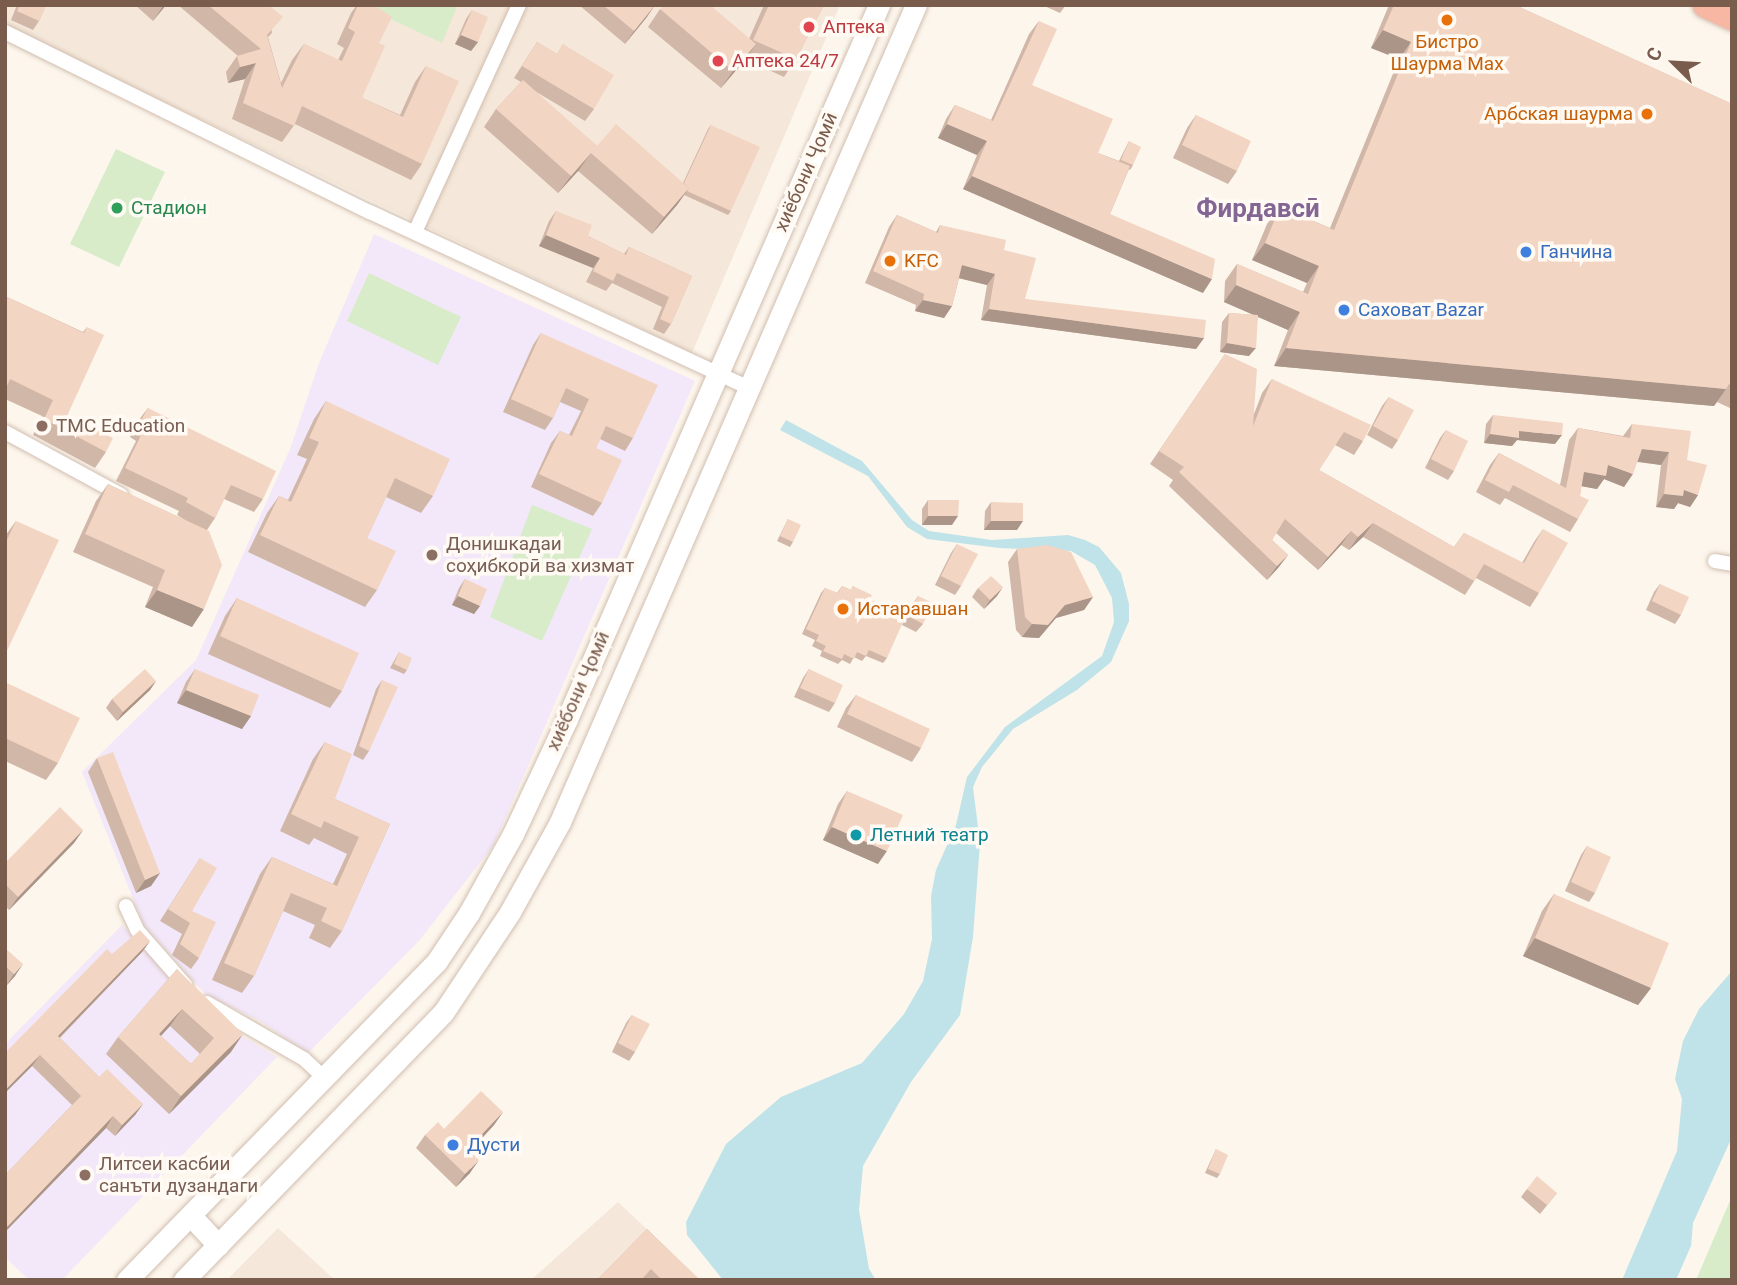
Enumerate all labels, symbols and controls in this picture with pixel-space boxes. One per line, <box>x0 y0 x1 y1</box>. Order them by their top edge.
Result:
marker: Бистро Шаурма Мax <box>1439 12 1455 28</box>
place label: Аптека <box>823 16 885 38</box>
marker: Аптека <box>801 19 817 35</box>
north arrow <box>1639 28 1709 98</box>
place label: Бистро Шаурма Мax <box>1390 31 1504 75</box>
text: С <box>1641 44 1667 65</box>
place label: Аптека 24/7 <box>732 50 839 72</box>
marker: Аптека 24/7 <box>710 53 726 69</box>
place label: Арбская шаурма <box>1484 103 1633 125</box>
marker: Арбская шаурма <box>1639 106 1655 122</box>
street label: хиёбони Ҷомӣ <box>770 109 842 235</box>
district label: Фирдавсӣ <box>1196 193 1320 225</box>
place label: Стадион <box>131 197 207 219</box>
marker: Стадион <box>109 200 125 216</box>
place label: Ганчина <box>1540 241 1612 263</box>
marker: Ганчина <box>1518 244 1534 260</box>
place label: KFC <box>904 250 939 272</box>
marker: KFC <box>882 253 898 269</box>
place label: Саховат Bazar <box>1358 299 1484 321</box>
marker: Саховат Bazar <box>1336 302 1352 318</box>
place label: TMC Education <box>56 415 185 437</box>
marker: TMC Education <box>34 418 50 434</box>
place label: Донишкадаи соҳибкорӣ ва хизмат <box>446 533 634 577</box>
marker: Донишкадаи соҳибкорӣ ва хизмат <box>424 547 440 563</box>
place label: Истаравшан <box>857 598 968 620</box>
marker: Истаравшан <box>835 601 851 617</box>
street label: хиёбони Ҷомӣ <box>542 628 614 754</box>
place label: Летний театр <box>870 824 989 846</box>
marker: Летний театр <box>848 827 864 843</box>
place label: Дусти <box>467 1134 520 1156</box>
marker: Дусти <box>445 1137 461 1153</box>
place label: Литсеи касбии санъти дузандаги <box>99 1153 258 1197</box>
marker: Литсеи касбии санъти дузандаги <box>77 1167 93 1183</box>

